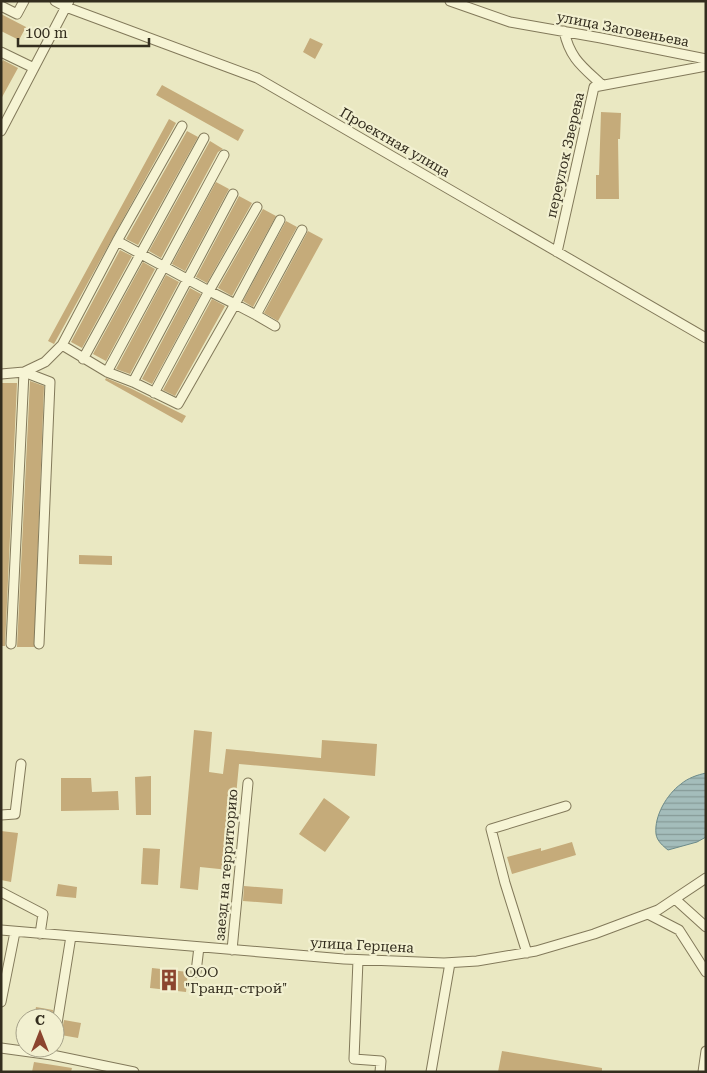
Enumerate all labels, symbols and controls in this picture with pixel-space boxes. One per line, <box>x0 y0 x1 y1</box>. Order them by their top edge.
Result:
street label: улица Заговеньева <box>556 8 691 50</box>
scale bar <box>18 15 149 47</box>
text: 100 m <box>25 24 68 42</box>
street label: переулок Зверева <box>543 90 587 219</box>
street label: Проектная улица <box>337 104 453 180</box>
street label: заезд на территорию <box>211 788 241 942</box>
street label: улица Герцена <box>310 934 415 956</box>
place label: ООО "Гранд-строй" <box>185 964 287 996</box>
building icon: ООО "Гранд-строй" <box>156 967 182 993</box>
north arrow <box>15 1008 65 1058</box>
text: С <box>35 1012 45 1028</box>

